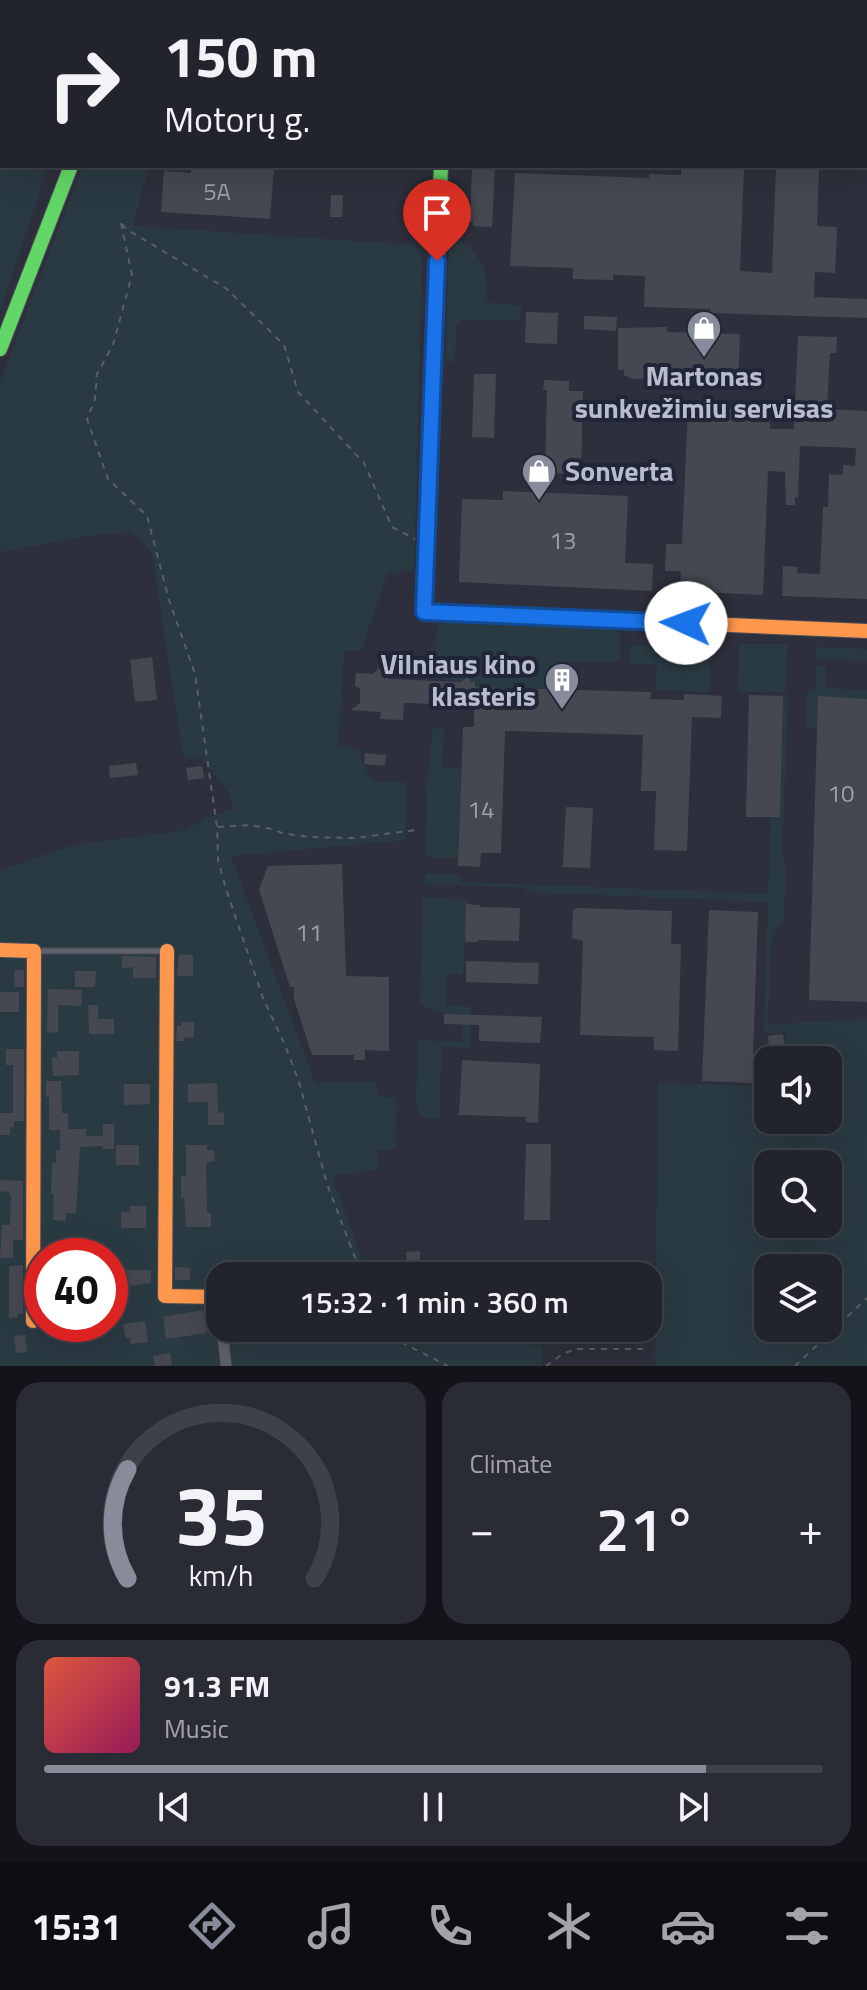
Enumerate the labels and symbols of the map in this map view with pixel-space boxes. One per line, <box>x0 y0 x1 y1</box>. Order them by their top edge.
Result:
house number: 5A <box>203 173 231 209</box>
pin <box>403 179 471 261</box>
shop icon: Martonas sunkvežimiu servisas <box>685 309 723 359</box>
place label: Martonas sunkvežimiu servisas <box>575 354 833 429</box>
place label: Sonverta <box>565 449 673 492</box>
shop icon: Sonverta <box>520 452 558 502</box>
house number: 13 <box>550 522 576 558</box>
position arrow <box>644 581 728 665</box>
place label: Vilniaus kino klasteris <box>380 642 536 717</box>
building icon: Vilniaus kino klasteris <box>543 661 581 711</box>
house number: 10 <box>828 775 854 811</box>
house number: 14 <box>468 791 494 827</box>
house number: 11 <box>296 914 322 950</box>
speed limit sign: 40 <box>24 1238 128 1342</box>

